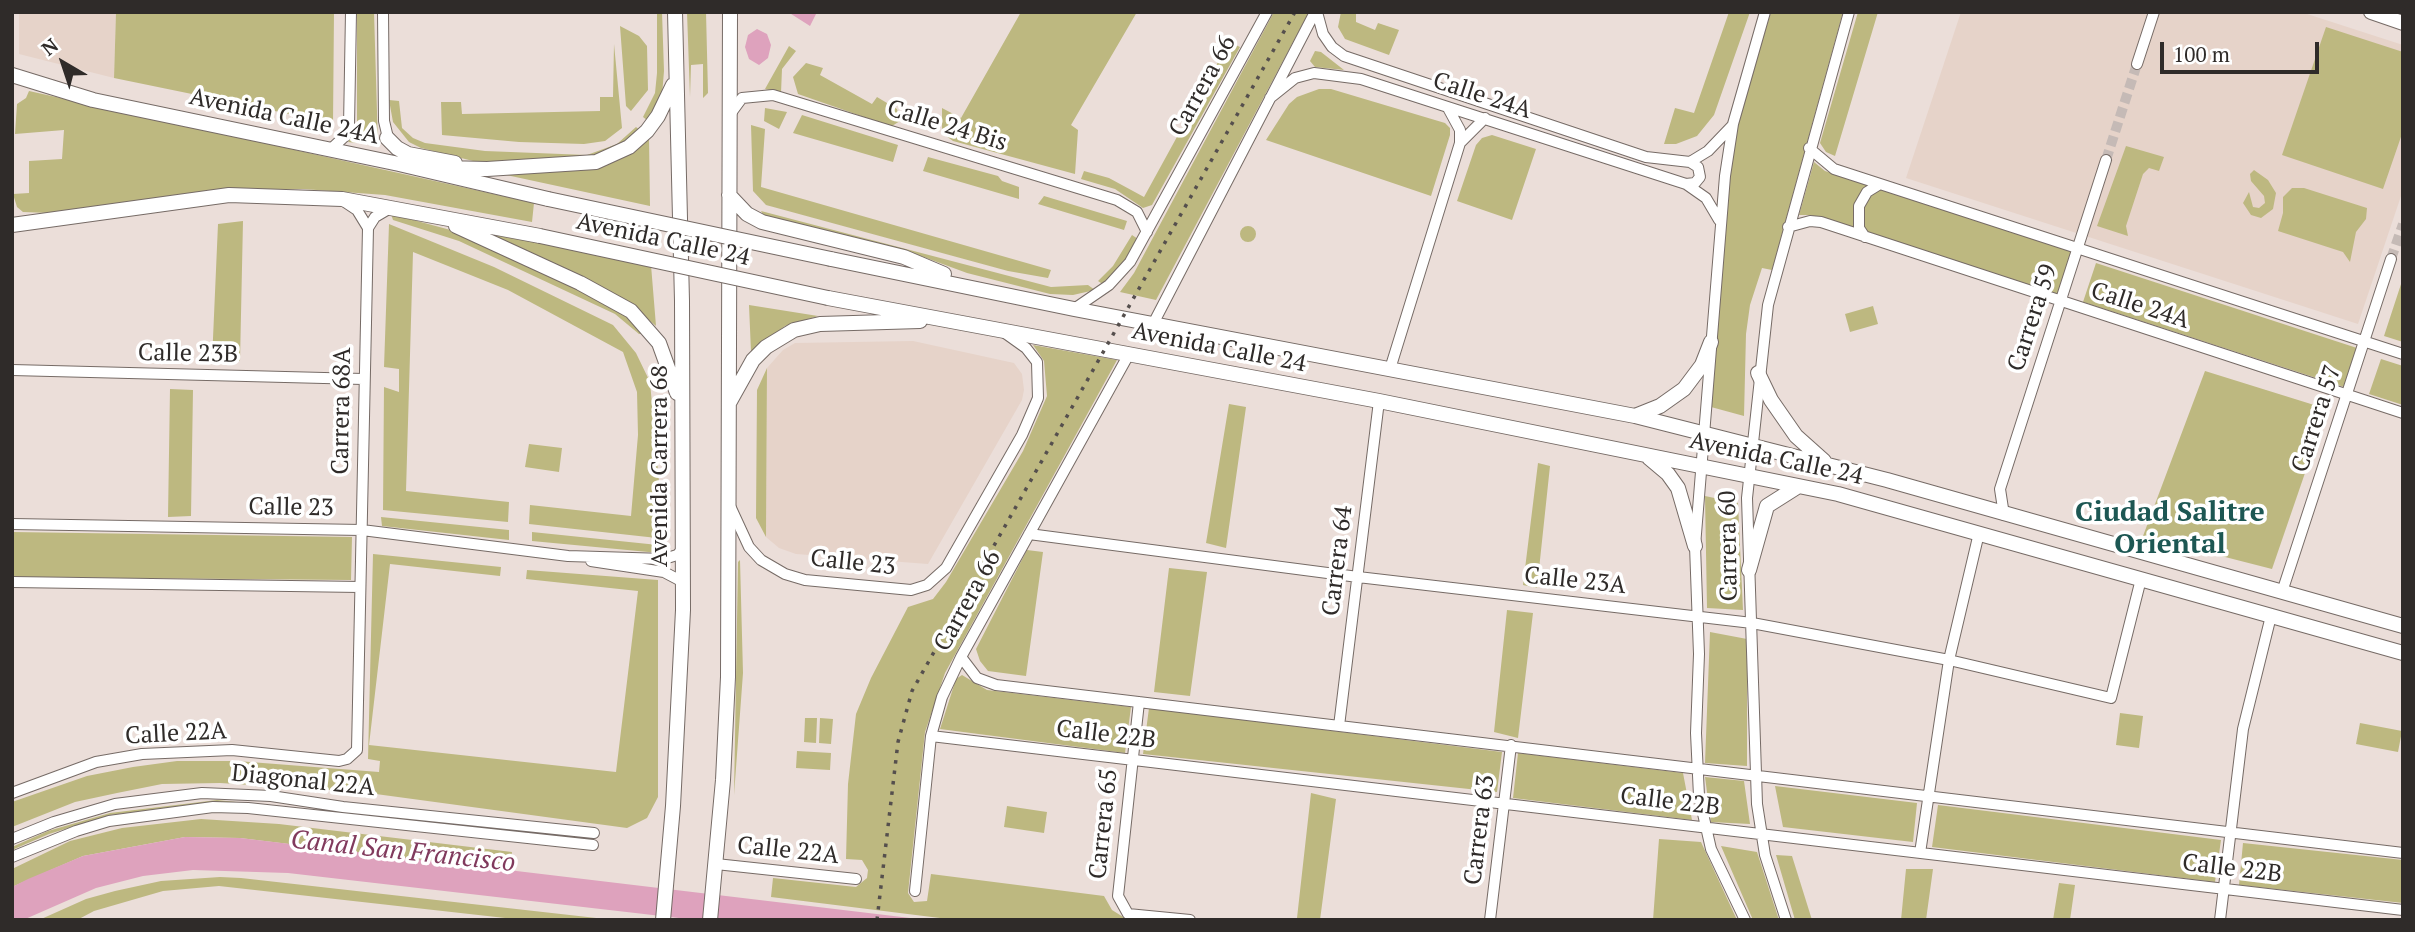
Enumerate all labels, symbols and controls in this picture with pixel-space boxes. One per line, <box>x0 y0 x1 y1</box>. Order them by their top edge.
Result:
north arrow <box>28 28 98 98</box>
scale bar <box>2163 28 2322 72</box>
street label: Carrera 66 <box>1164 31 1242 141</box>
text: N <box>36 32 63 61</box>
text: 100 m <box>2173 40 2230 68</box>
street label: Calle 24A <box>1429 67 1535 125</box>
street label: Avenida Calle 24A <box>187 83 381 151</box>
street label: Calle 24 Bis <box>884 94 1010 158</box>
street label: Avenida Calle 24 <box>574 208 752 272</box>
street label: Carrera 59 <box>2002 261 2064 375</box>
street label: Calle 24A <box>2087 277 2193 335</box>
street label: Avenida Calle 24 <box>1130 317 1308 379</box>
street label: Calle 23B <box>138 339 238 369</box>
street label: Carrera 68A <box>326 347 358 475</box>
street label: Carrera 57 <box>2286 362 2348 476</box>
street label: Avenida Carrera 68 <box>646 365 674 567</box>
street label: Avenida Calle 24 <box>1687 427 1865 491</box>
street label: Carrera 60 <box>1714 490 1744 602</box>
street label: Calle 23 <box>248 493 334 523</box>
district label: Ciudad Salitre Oriental <box>2075 496 2265 562</box>
street label: Carrera 64 <box>1317 504 1359 618</box>
street label: Calle 23 <box>809 544 897 582</box>
street label: Carrera 66 <box>929 546 1007 656</box>
street label: Calle 23A <box>1523 561 1627 601</box>
street label: Calle 22B <box>1054 715 1158 755</box>
street label: Calle 22A <box>124 717 228 751</box>
street label: Diagonal 22A <box>230 759 376 803</box>
street label: Carrera 65 <box>1084 767 1124 881</box>
street label: Carrera 63 <box>1459 773 1501 887</box>
street label: Calle 22B <box>1618 782 1722 822</box>
water label: Canal San Francisco <box>289 825 517 879</box>
street label: Calle 22A <box>736 831 840 871</box>
street label: Calle 22B <box>2180 849 2284 889</box>

